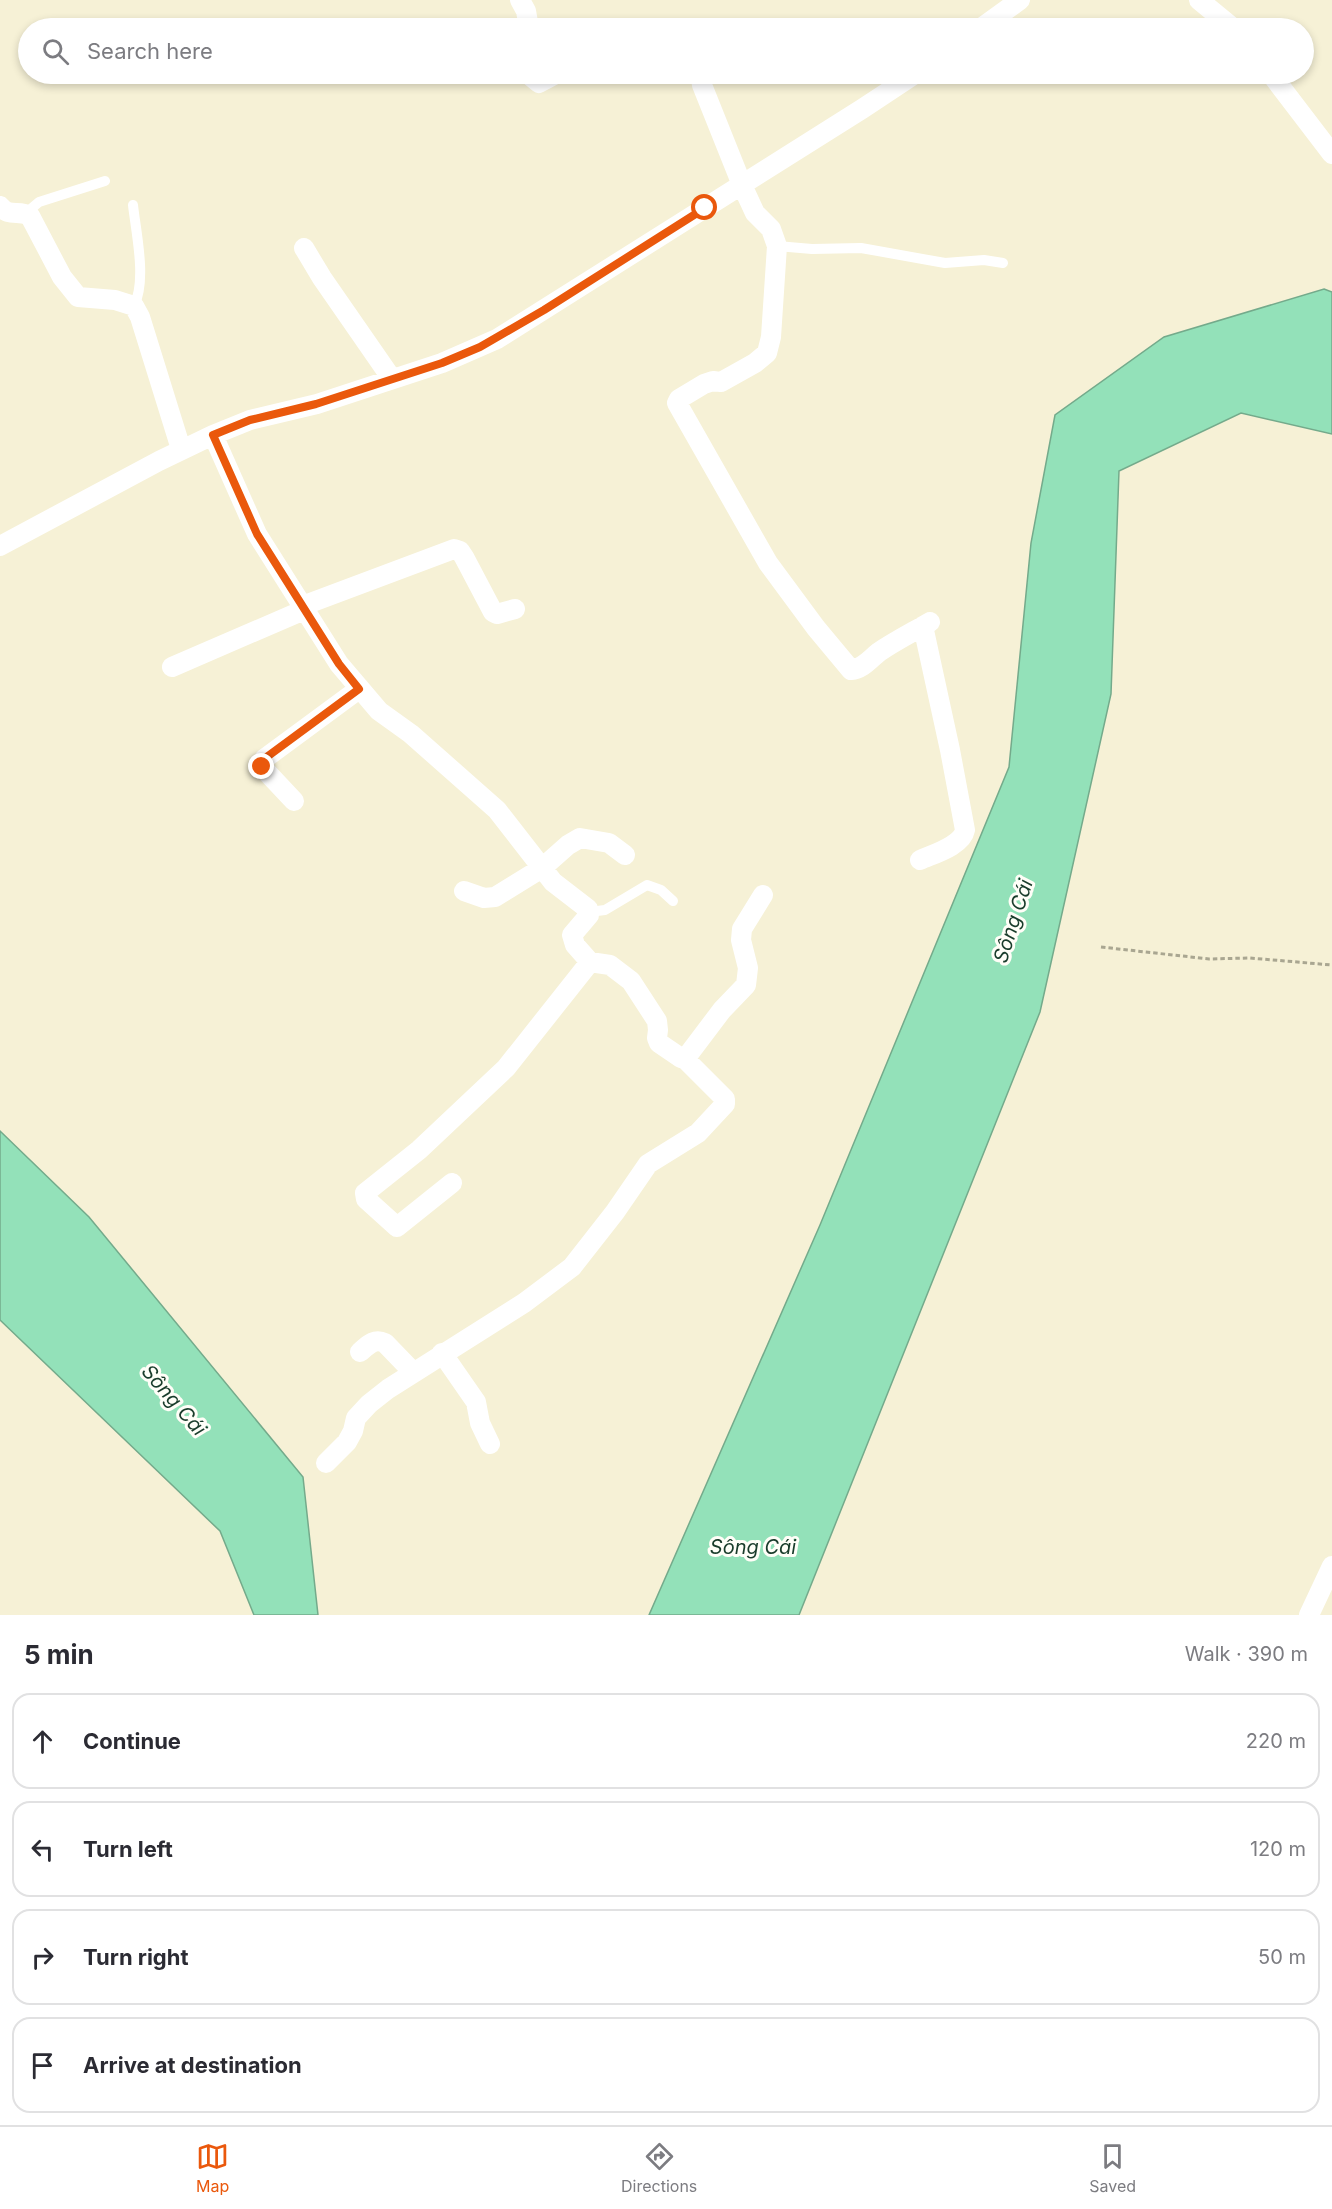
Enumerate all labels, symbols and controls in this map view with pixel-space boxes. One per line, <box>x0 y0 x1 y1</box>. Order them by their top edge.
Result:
search box <box>18 18 1314 84</box>
icon: search <box>39 35 72 68</box>
text: Search here <box>87 38 213 64</box>
route start <box>691 194 717 220</box>
route end <box>248 753 274 779</box>
water label: Sông Cái <box>988 875 1038 966</box>
water label: Sông Cái <box>137 1360 212 1441</box>
water label: Sông Cái <box>710 1535 797 1559</box>
text: 5 min <box>24 1639 94 1670</box>
text: Walk · 390 m <box>1185 1642 1308 1666</box>
icon: ahead <box>26 1725 59 1758</box>
text: Continue <box>83 1728 181 1754</box>
text: 220 m <box>1246 1729 1306 1753</box>
icon: left <box>26 1833 59 1866</box>
text: Turn left <box>83 1836 173 1862</box>
text: 120 m <box>1250 1837 1306 1861</box>
icon: right <box>26 1941 59 1974</box>
text: Turn right <box>83 1944 189 1970</box>
text: 50 m <box>1258 1945 1306 1969</box>
icon: arrive <box>26 2049 59 2082</box>
text: Arrive at destination <box>83 2052 302 2078</box>
tab: Map <box>196 2140 229 2196</box>
tab: Directions <box>621 2140 697 2196</box>
tab: Saved <box>1089 2140 1136 2196</box>

